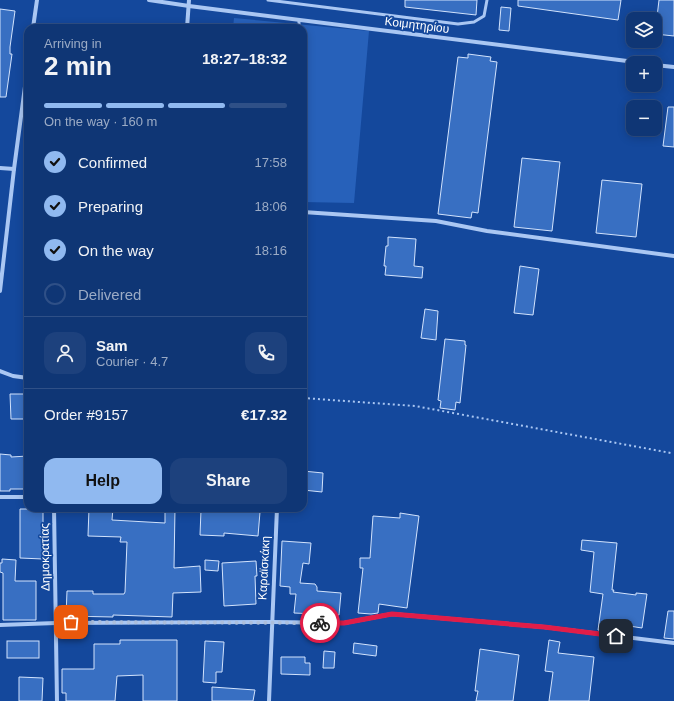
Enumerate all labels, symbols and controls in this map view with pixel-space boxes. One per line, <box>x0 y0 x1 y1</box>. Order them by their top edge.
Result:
map controls <box>626 12 662 136</box>
button: layers <box>626 12 662 48</box>
street label: Κοιμητηρίου <box>384 14 450 36</box>
text: Arriving in <box>44 36 102 51</box>
text: 18:27–18:32 <box>202 50 287 67</box>
text: 2 min <box>44 51 112 81</box>
button: + <box>626 56 662 92</box>
button: − <box>626 100 662 136</box>
text: On the way · 160 m <box>44 114 157 129</box>
icon: check <box>44 151 66 173</box>
text: Confirmed <box>78 154 147 171</box>
text: 17:58 <box>254 155 287 170</box>
icon: check <box>44 195 66 217</box>
text: Preparing <box>78 198 143 215</box>
text: 18:06 <box>254 199 287 214</box>
icon: check <box>44 239 66 261</box>
text: On the way <box>78 242 154 259</box>
text: 18:16 <box>254 243 287 258</box>
text: Delivered <box>78 286 141 303</box>
button: person <box>44 332 86 374</box>
button: phone <box>245 332 287 374</box>
text: Sam <box>96 337 128 354</box>
text: Courier · 4.7 <box>96 354 168 369</box>
text: Order #9157 <box>44 406 128 423</box>
text: €17.32 <box>241 406 287 423</box>
button: Help <box>44 458 162 504</box>
button: Share <box>170 458 287 504</box>
street label: Δημοκρατίας <box>37 523 53 591</box>
street label: Καραϊσκάκη <box>255 536 273 600</box>
courier <box>300 603 340 643</box>
pin <box>54 605 88 639</box>
icon: bag <box>60 611 82 633</box>
icon: bike <box>309 612 331 634</box>
pin <box>599 619 633 653</box>
icon: home <box>605 625 627 647</box>

